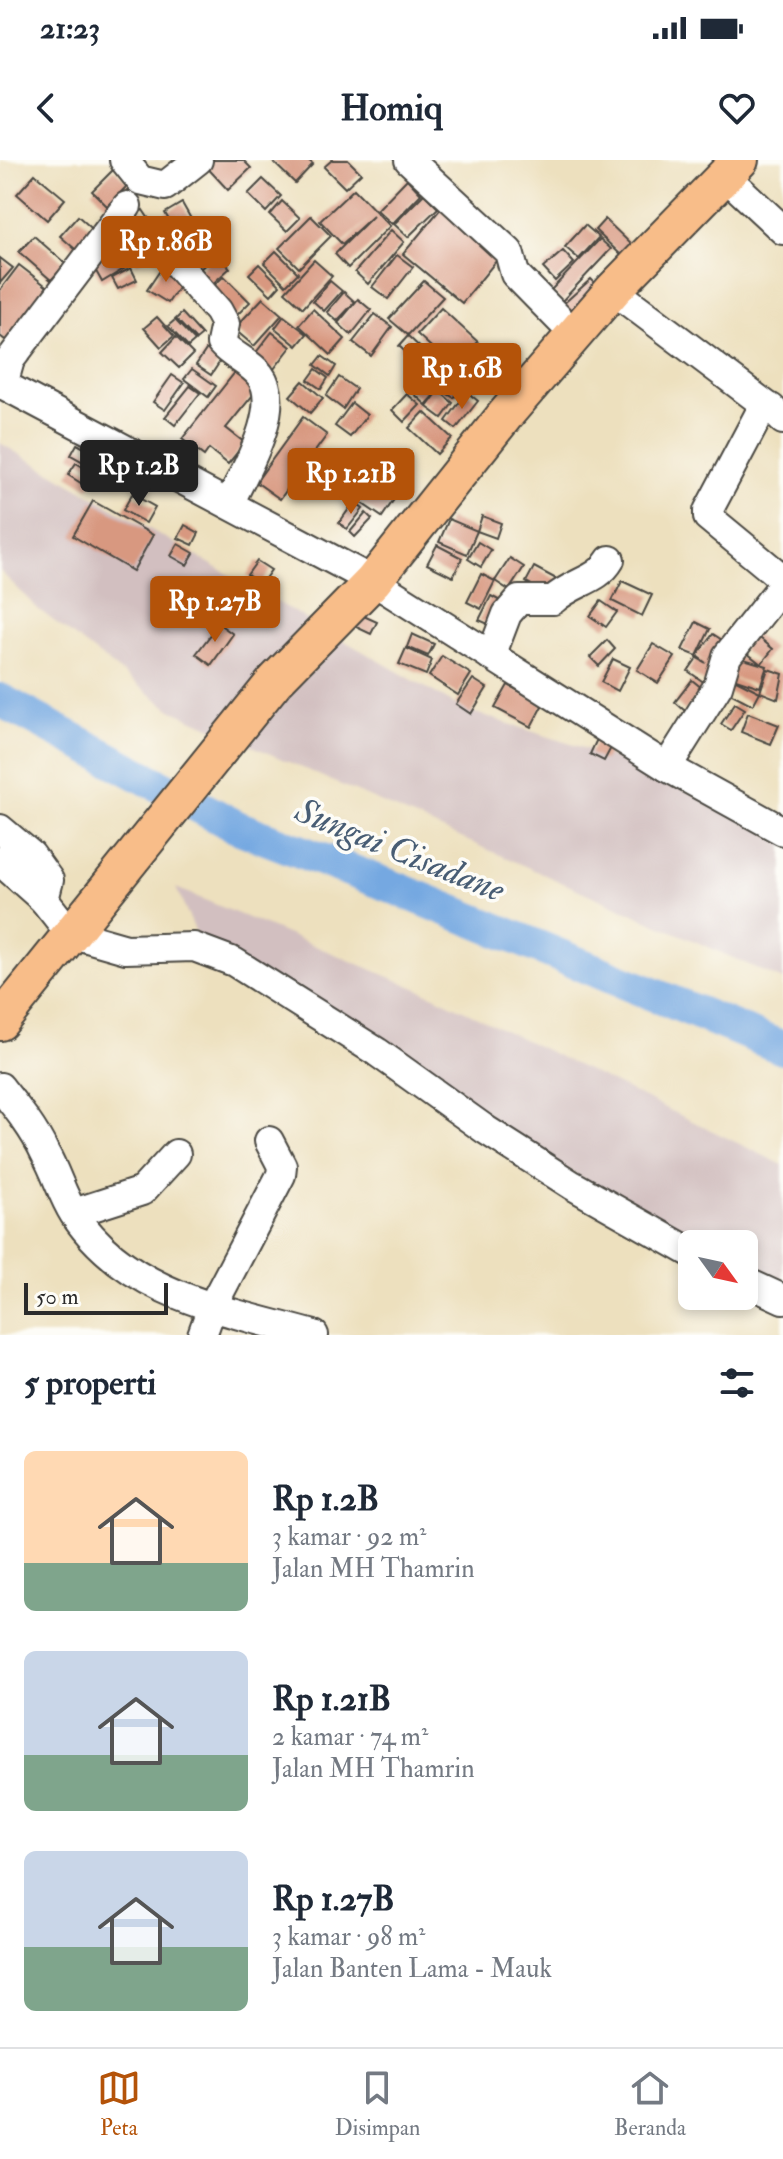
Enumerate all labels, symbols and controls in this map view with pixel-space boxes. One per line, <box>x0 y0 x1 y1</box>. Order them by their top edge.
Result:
text: 21:23 <box>40 10 100 47</box>
icon: back <box>24 86 68 130</box>
text: Homiq <box>340 86 443 131</box>
icon: heart <box>715 86 759 130</box>
pin: Rp 1.86B <box>83 216 249 284</box>
text: Rp 1.86B <box>119 226 213 258</box>
pin: Rp 1.6B <box>388 343 536 411</box>
text: Rp 1.6B <box>421 353 503 385</box>
pin: Rp 1.2B <box>65 440 213 508</box>
pin: Rp 1.21B <box>268 448 434 516</box>
text: Rp 1.2B <box>98 450 180 482</box>
text: Rp 1.21B <box>305 458 397 490</box>
pin: Rp 1.27B <box>132 576 298 644</box>
text: Rp 1.27B <box>168 586 262 618</box>
water label: Sungai Cisadane <box>288 787 512 913</box>
north arrow <box>678 1230 758 1310</box>
map controls <box>678 1230 758 1310</box>
scale bar <box>24 1279 168 1315</box>
text: 50 m <box>36 1283 78 1311</box>
icon: filters <box>715 1361 759 1405</box>
text: 5 properti <box>24 1362 156 1405</box>
text: Rp 1.2B <box>272 1478 379 1521</box>
icon: home <box>88 1483 184 1579</box>
text: 3 kamar · 92 m² <box>272 1521 426 1553</box>
text: Jalan MH Thamrin <box>272 1553 475 1585</box>
text: Rp 1.21B <box>272 1678 391 1721</box>
icon: home <box>88 1683 184 1779</box>
text: 2 kamar · 74 m² <box>272 1721 428 1753</box>
text: Jalan MH Thamrin <box>272 1753 475 1785</box>
text: Rp 1.27B <box>272 1878 394 1921</box>
icon: home <box>88 1883 184 1979</box>
text: 3 kamar · 98 m² <box>272 1921 425 1953</box>
text: Jalan Banten Lama - Mauk <box>272 1953 552 1985</box>
tab: Peta <box>97 2066 141 2142</box>
tab: Disimpan <box>335 2066 420 2142</box>
tab: Beranda <box>614 2066 686 2142</box>

